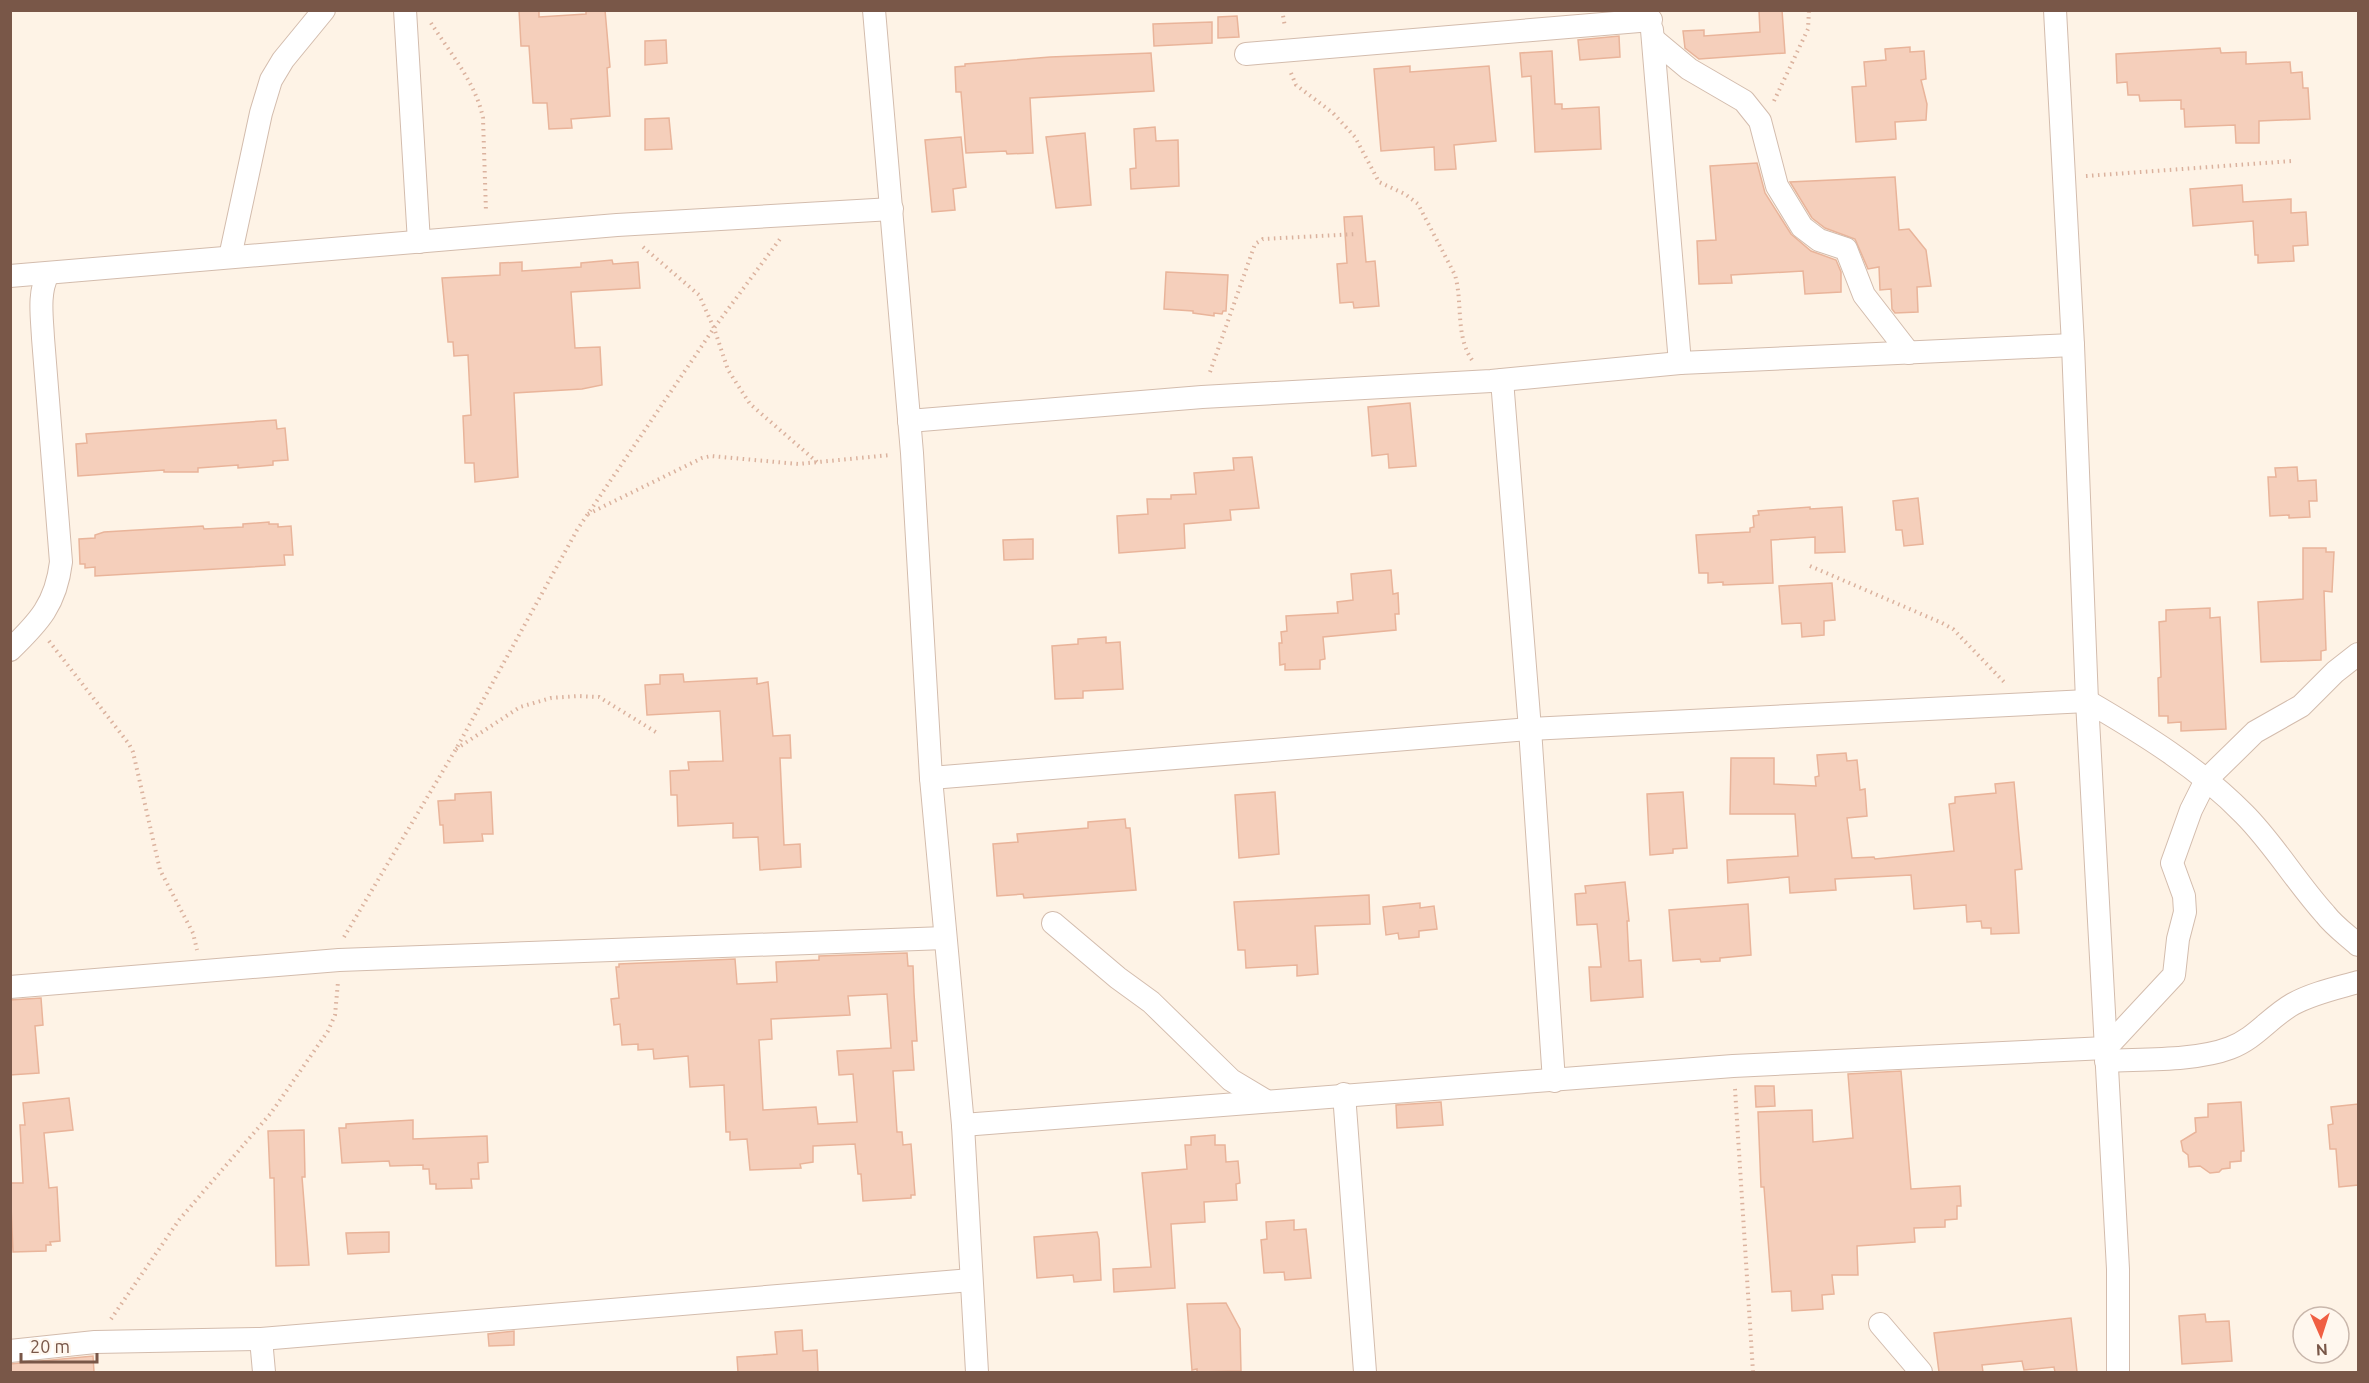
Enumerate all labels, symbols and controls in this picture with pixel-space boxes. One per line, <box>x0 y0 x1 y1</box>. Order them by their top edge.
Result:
north arrow <box>2291 1305 2351 1365</box>
scale bar <box>21 1326 98 1364</box>
text: 20 m <box>30 1336 70 1356</box>
text: N <box>2315 1341 2328 1359</box>

